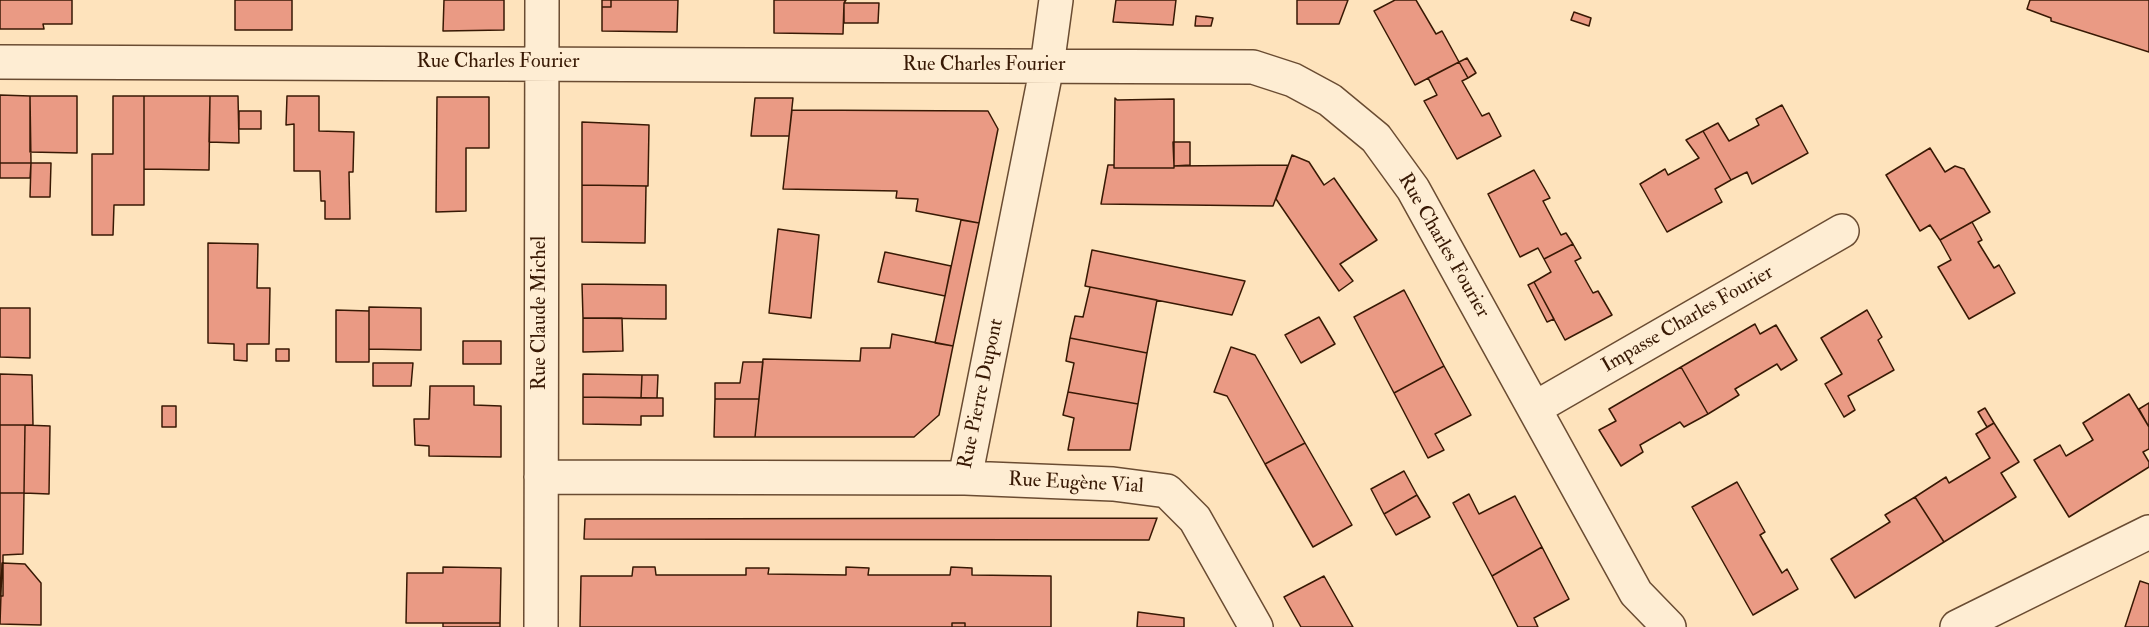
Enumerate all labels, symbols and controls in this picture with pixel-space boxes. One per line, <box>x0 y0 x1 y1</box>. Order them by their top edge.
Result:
street label: Rue Charles Fourier <box>417 51 579 75</box>
street label: Rue Charles Fourier <box>903 54 1065 78</box>
street label: Rue Charles Fourier <box>1392 170 1494 322</box>
street label: Rue Claude Michel <box>529 236 553 390</box>
street label: Impasse Charles Fourier <box>1598 261 1778 379</box>
street label: Rue Pierre Dupont <box>954 317 1010 471</box>
street label: Rue Eugène Vial <box>1008 468 1144 500</box>

